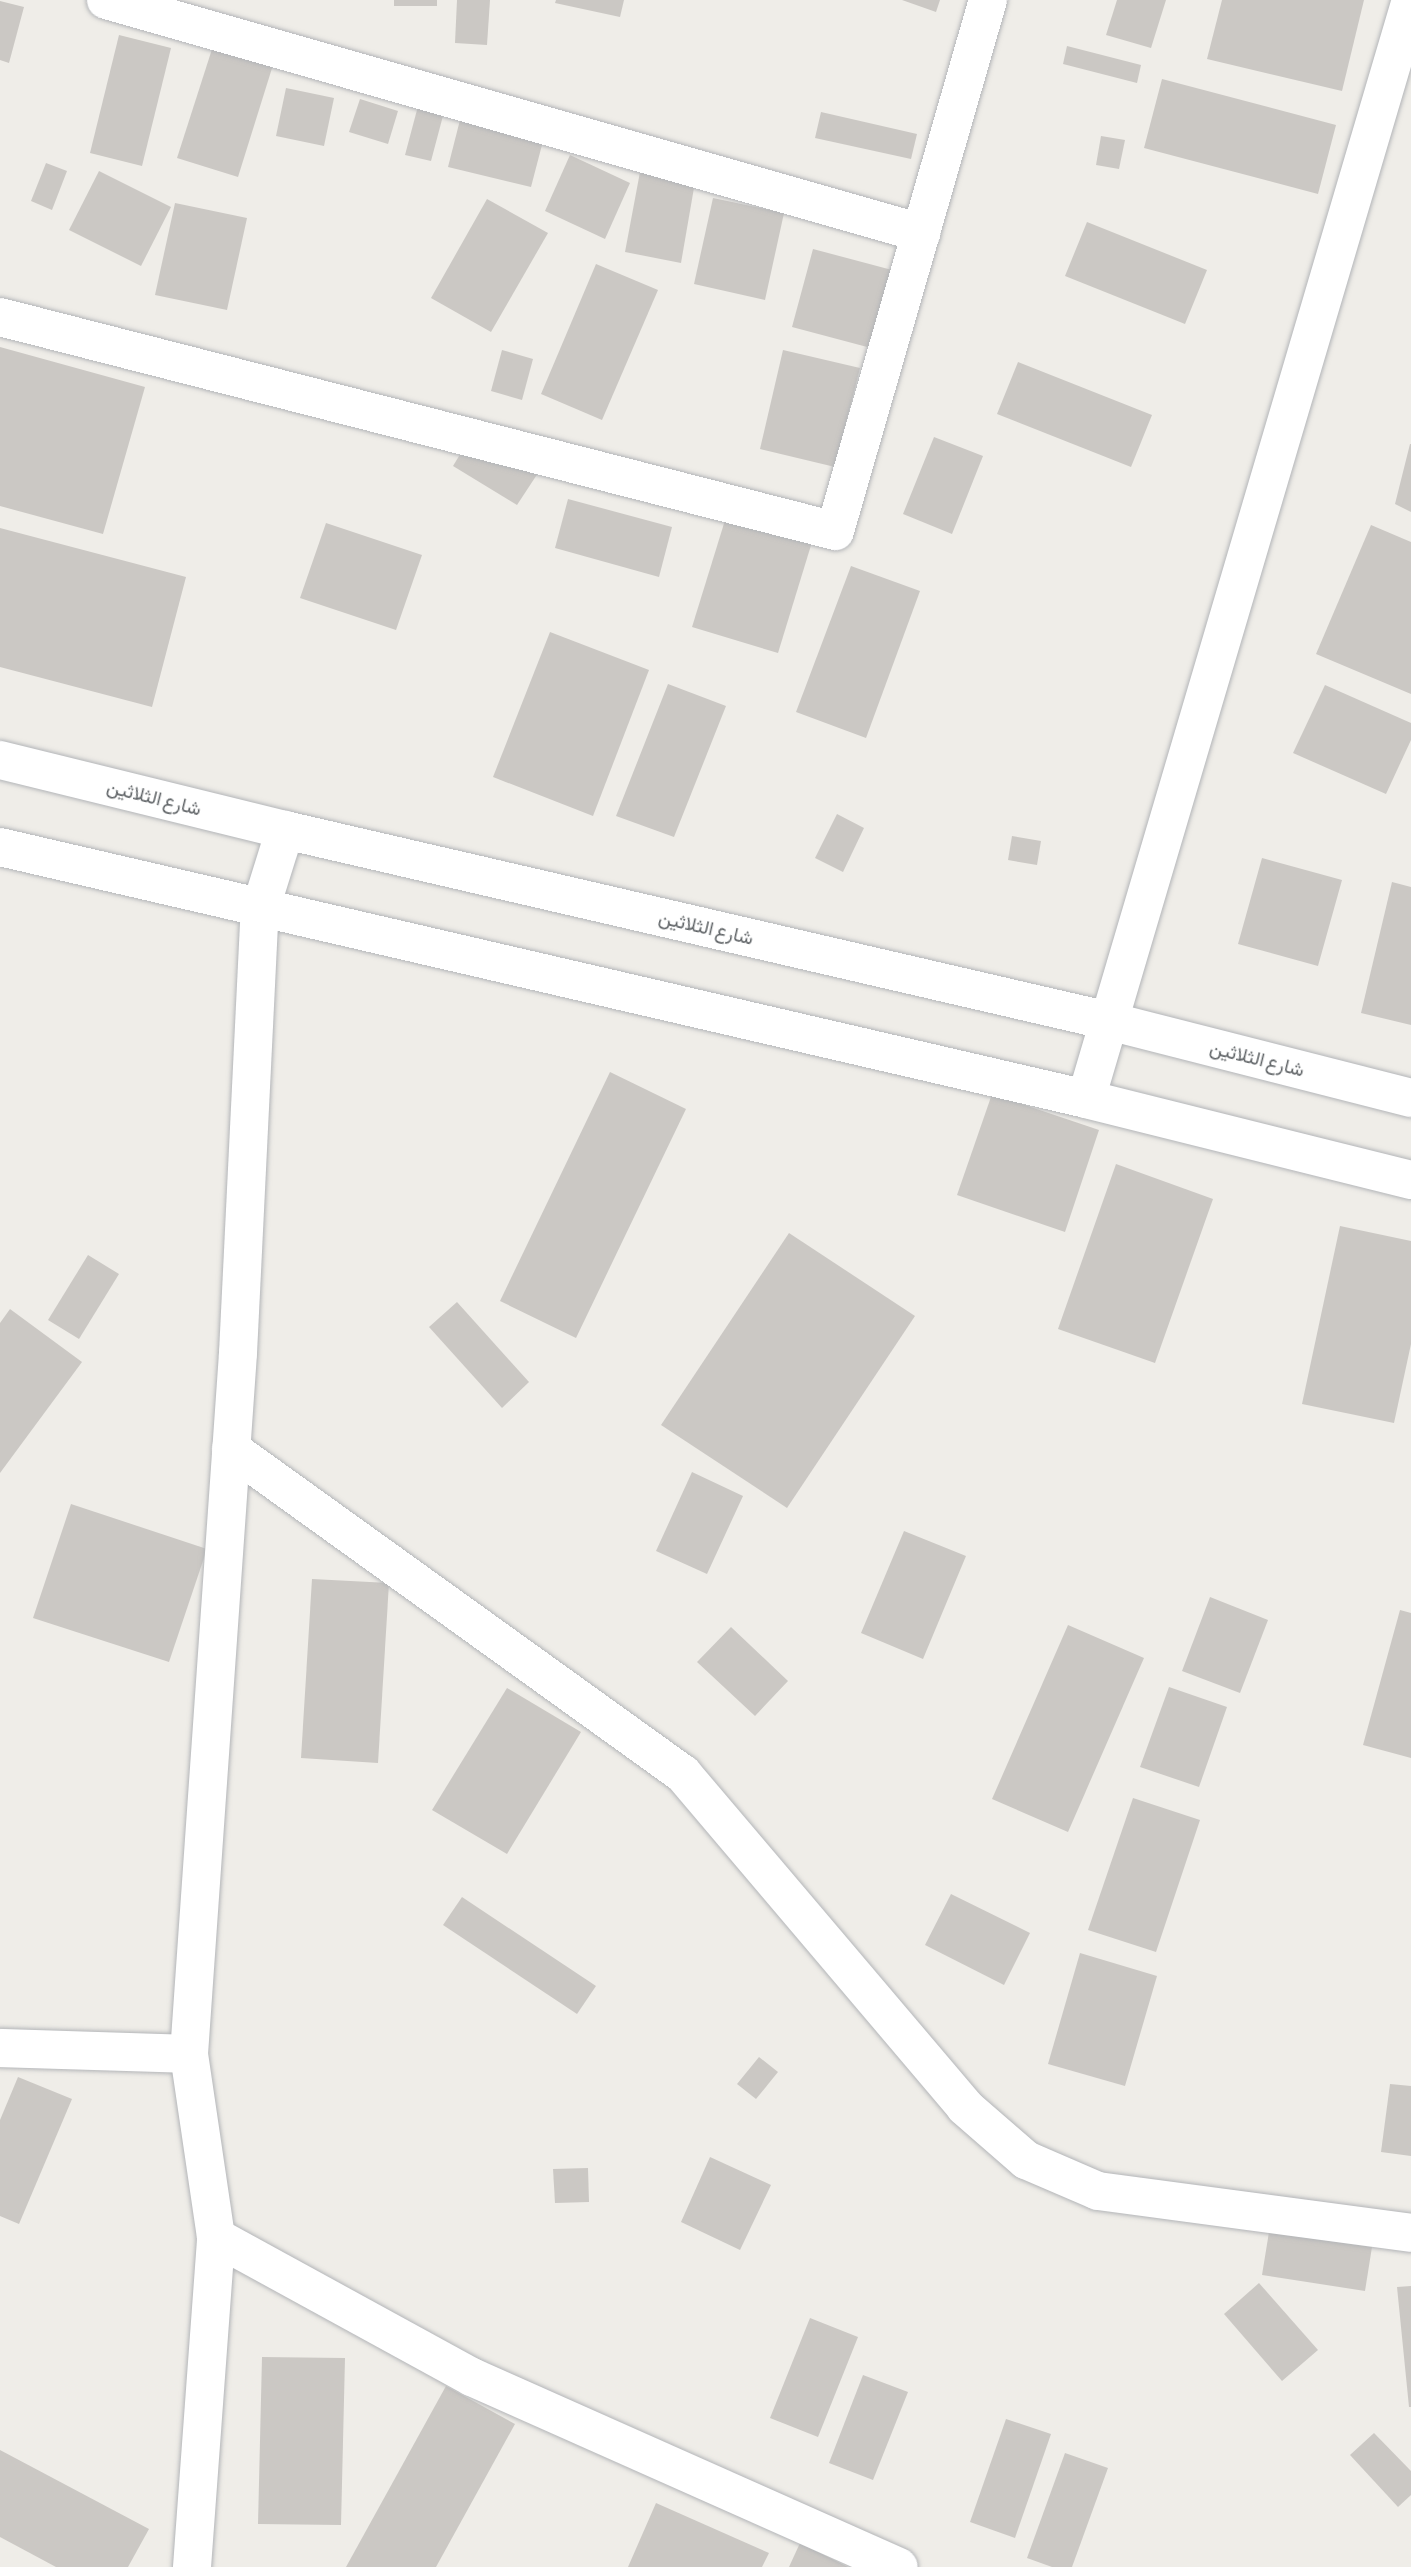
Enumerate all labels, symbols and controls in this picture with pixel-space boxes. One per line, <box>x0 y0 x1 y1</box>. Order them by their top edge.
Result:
street label: شارع الثلاثين <box>104 775 204 821</box>
street label: شارع الثلاثين <box>656 906 756 950</box>
street label: شارع الثلاثين <box>1207 1036 1307 1082</box>

